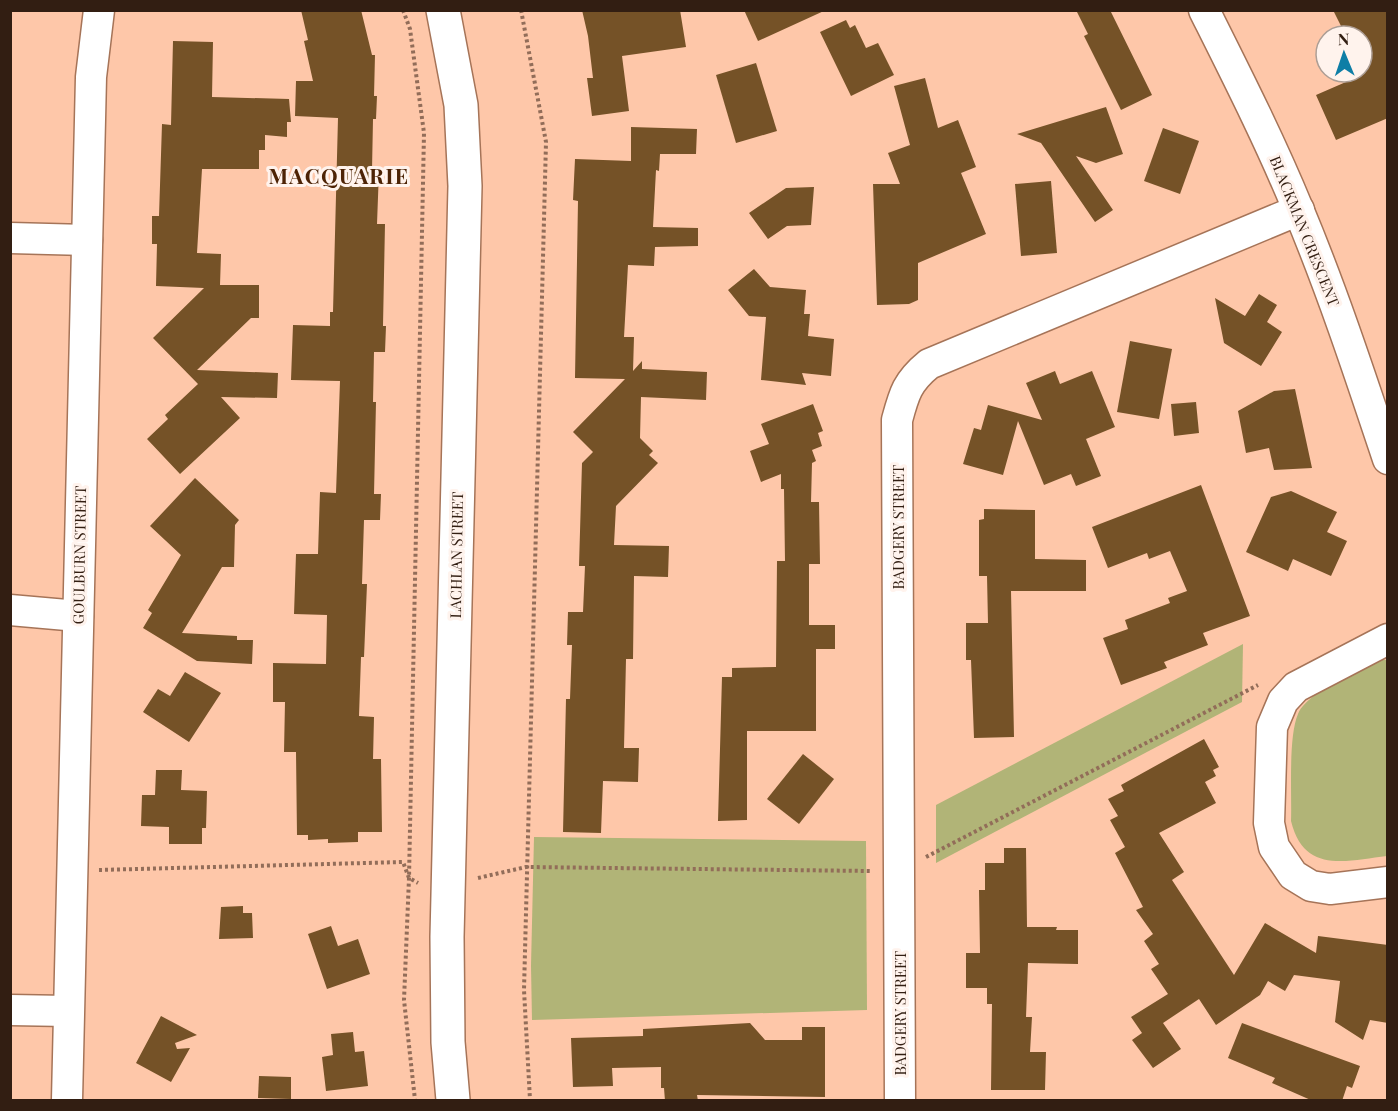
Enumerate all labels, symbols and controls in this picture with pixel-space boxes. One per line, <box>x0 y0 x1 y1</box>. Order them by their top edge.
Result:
north arrow <box>1314 24 1374 84</box>
text: N <box>1337 28 1350 49</box>
street label: BLACKMAN CRESCENT <box>1266 153 1344 309</box>
district label: MACQUARIE <box>268 161 410 189</box>
street label: BADGERY STREET <box>888 465 908 589</box>
street label: GOULBURN STREET <box>68 485 90 625</box>
street label: LACHLAN STREET <box>445 491 467 619</box>
street label: BADGERY STREET <box>890 951 910 1075</box>

